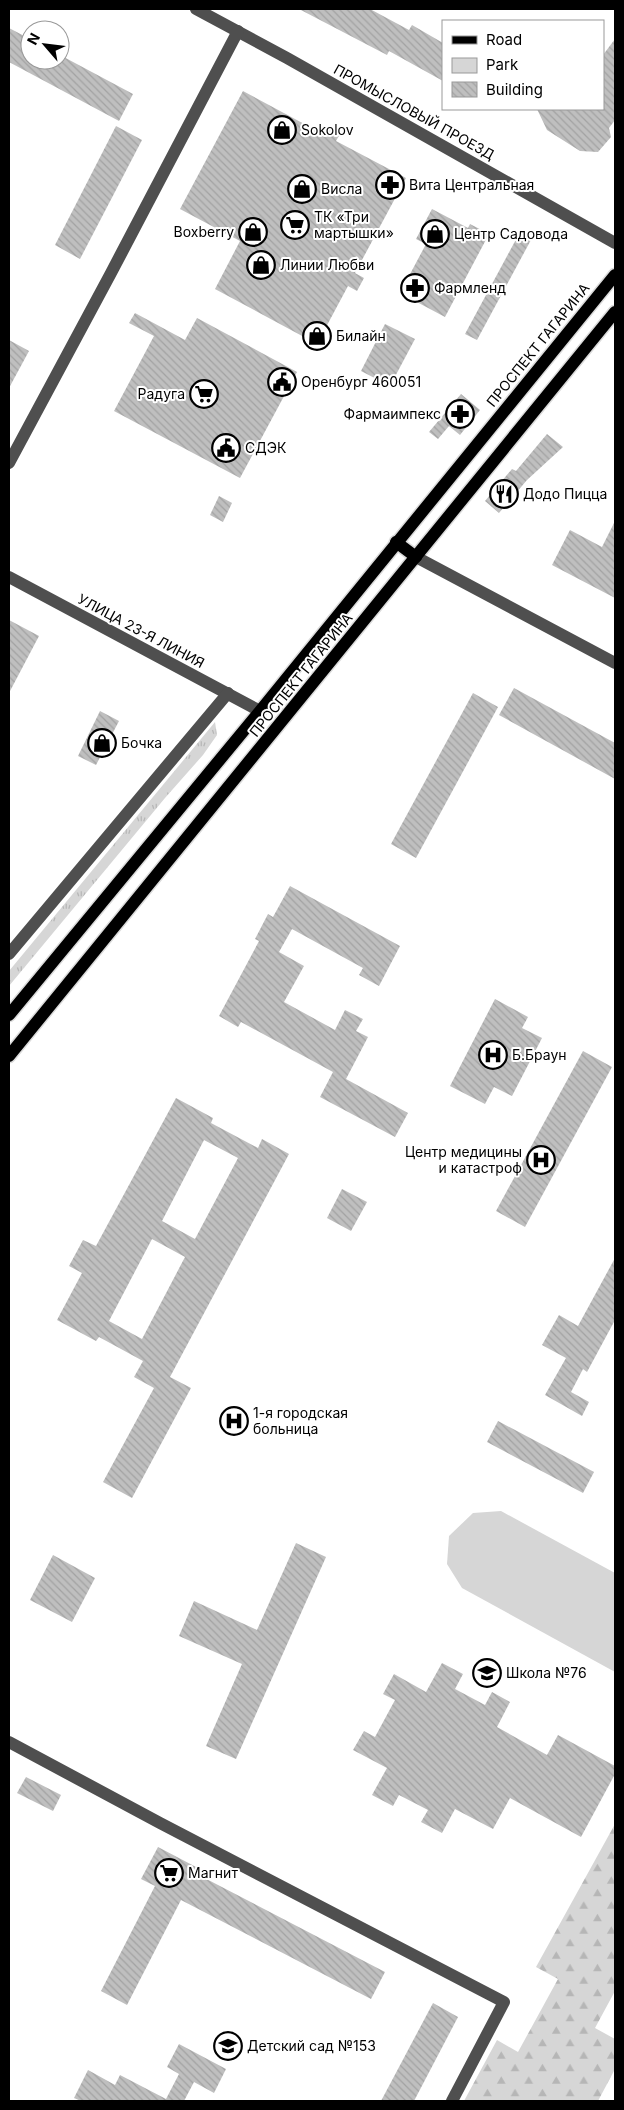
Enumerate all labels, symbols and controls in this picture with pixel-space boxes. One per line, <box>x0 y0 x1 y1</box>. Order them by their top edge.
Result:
north arrow <box>20 20 70 70</box>
legend <box>442 20 604 110</box>
text: N <box>23 30 43 47</box>
text: Road <box>486 30 522 49</box>
text: Park <box>486 55 519 74</box>
street label: ПРОМЫСЛОВЫЙ ПРОЕЗД <box>331 59 498 163</box>
text: Building <box>486 80 543 99</box>
shop icon: Sokolov <box>267 115 297 145</box>
place label: Sokolov <box>301 121 354 138</box>
pharmacy icon: Вита Центральная <box>375 170 405 200</box>
shop icon: Висла <box>287 174 317 204</box>
place label: Вита Центральная <box>409 176 534 193</box>
place label: Висла <box>321 180 362 197</box>
place label: ТК «Три мартышки» <box>314 208 394 241</box>
supermarket icon: ТК «Три мартышки» <box>280 210 310 240</box>
shop icon: Boxberry <box>238 217 268 247</box>
shop icon: Центр Садовода <box>420 219 450 249</box>
place label: Boxberry <box>174 223 234 240</box>
place label: Центр Садовода <box>454 225 568 242</box>
shop icon: Линии Любви <box>246 250 276 280</box>
place label: Линии Любви <box>280 256 374 273</box>
pharmacy icon: Фармленд <box>400 273 430 303</box>
place label: Фармленд <box>434 279 506 296</box>
street label: ПРОСПЕКТ ГАГАРИНА <box>482 279 593 410</box>
shop icon: Билайн <box>302 321 332 351</box>
place label: Билайн <box>336 327 386 344</box>
public building icon: Оренбург 460051 <box>267 367 297 397</box>
place label: Оренбург 460051 <box>301 373 421 390</box>
supermarket icon: Радуга <box>189 379 219 409</box>
place label: Радуга <box>138 385 185 402</box>
pharmacy icon: Фармаимпекс <box>445 399 475 429</box>
place label: Фармаимпекс <box>344 405 441 422</box>
public building icon: СДЭК <box>211 433 241 463</box>
place label: СДЭК <box>245 439 287 456</box>
restaurant icon: Додо Пицца <box>489 479 519 509</box>
place label: Додо Пицца <box>523 485 607 502</box>
street label: УЛИЦА 23-Я ЛИНИЯ <box>75 590 208 671</box>
street label: ПРОСПЕКТ ГАГАРИНА <box>245 609 356 740</box>
shop icon: Бочка <box>87 728 117 758</box>
place label: Бочка <box>121 734 162 751</box>
hospital icon: Б.Браун <box>478 1040 508 1070</box>
place label: Б.Браун <box>512 1046 567 1063</box>
place label: Центр медицины и катастроф <box>405 1143 522 1176</box>
hospital icon: Центр медицины и катастроф <box>526 1145 556 1175</box>
place label: 1-я городская больница <box>253 1404 348 1437</box>
hospital icon: 1-я городская больница <box>219 1406 249 1436</box>
school or university icon: Школа №76 <box>472 1658 502 1688</box>
place label: Школа №76 <box>506 1664 587 1681</box>
supermarket icon: Магнит <box>154 1858 184 1888</box>
place label: Магнит <box>188 1864 238 1881</box>
school or university icon: Детский сад №153 <box>213 2031 243 2061</box>
place label: Детский сад №153 <box>247 2037 376 2054</box>

